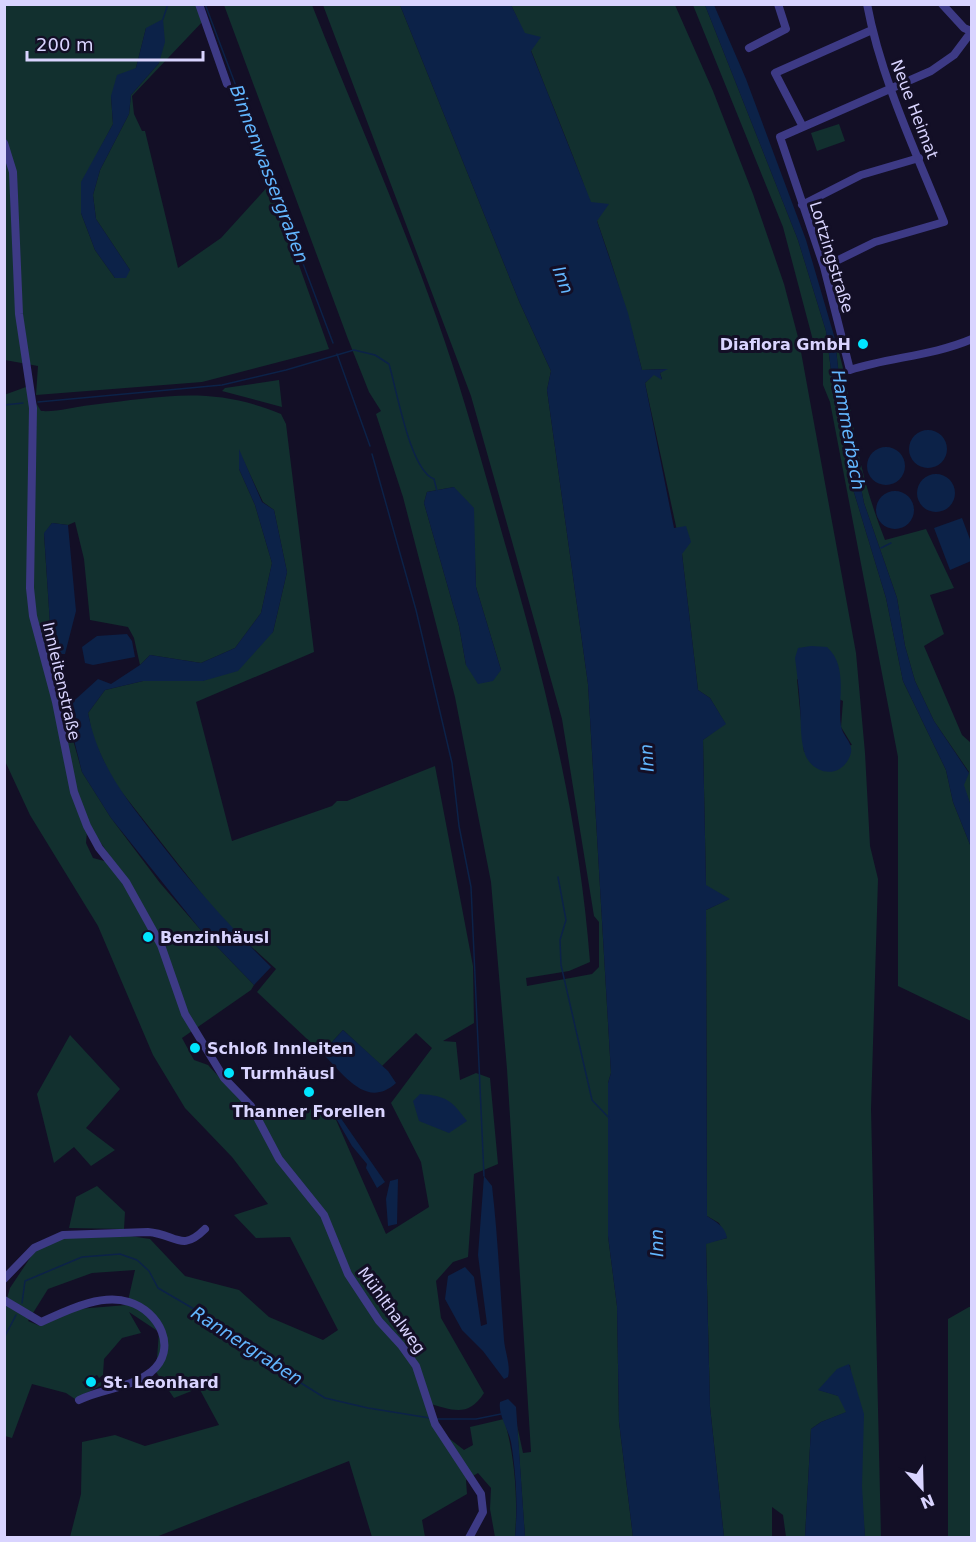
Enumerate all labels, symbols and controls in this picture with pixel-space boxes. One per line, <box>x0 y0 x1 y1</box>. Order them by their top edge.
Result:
scale bar <box>27 24 202 62</box>
text: 200 m <box>36 34 94 55</box>
street label: Neue Heimat <box>887 57 942 162</box>
water label: Binnenwassergraben <box>226 82 313 266</box>
street label: Lortzingstraße <box>806 199 857 315</box>
water label: Inn <box>549 263 578 297</box>
place label: Diaflora GmbH <box>720 335 851 354</box>
marker: Diaflora GmbH <box>856 337 870 351</box>
water label: Hammerbach <box>828 368 869 492</box>
street label: Innleitenstraße <box>39 620 84 742</box>
water label: Inn <box>635 743 658 773</box>
place label: Benzinhäusl <box>160 928 269 947</box>
marker: Benzinhäusl <box>141 930 155 944</box>
place label: Schloß Innleiten <box>207 1039 353 1058</box>
marker: Schloß Innleiten <box>188 1041 202 1055</box>
place label: Turmhäusl <box>241 1064 335 1083</box>
marker: Turmhäusl <box>222 1066 236 1080</box>
marker: Thanner Forellen <box>302 1085 316 1099</box>
place label: Thanner Forellen <box>232 1102 386 1121</box>
water label: Inn <box>646 1229 667 1257</box>
street label: Mühlthalweg <box>354 1263 429 1357</box>
water label: Rannergraben <box>188 1302 307 1389</box>
place label: St. Leonhard <box>103 1373 219 1392</box>
marker: St. Leonhard <box>84 1375 98 1389</box>
north arrow <box>892 1458 952 1518</box>
text: N <box>918 1490 937 1513</box>

